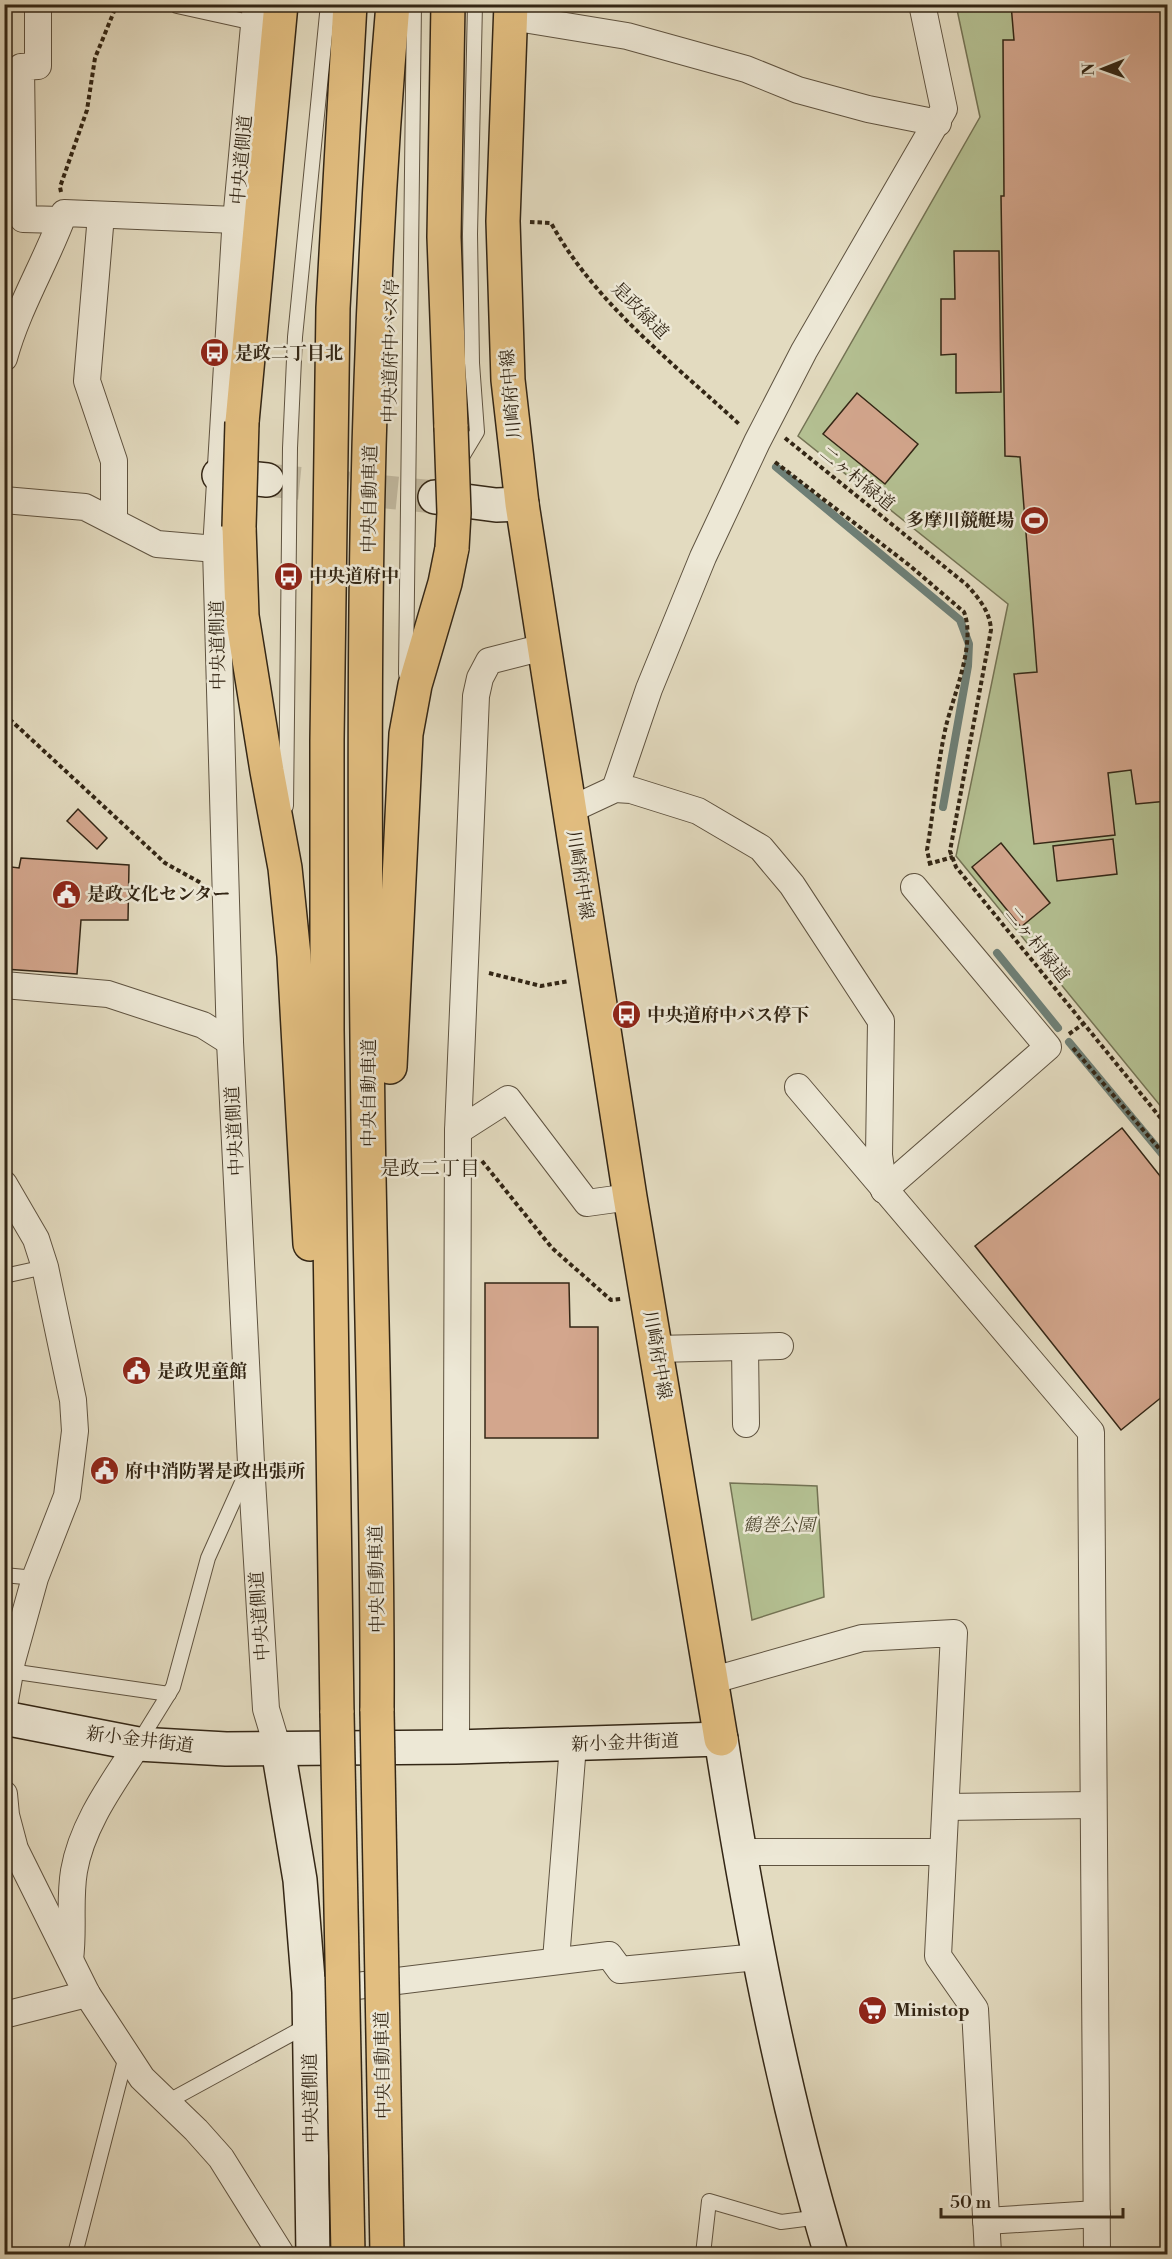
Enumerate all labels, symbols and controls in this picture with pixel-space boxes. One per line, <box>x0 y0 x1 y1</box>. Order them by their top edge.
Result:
north arrow <box>1073 39 1133 99</box>
text: N <box>1079 62 1099 76</box>
street label: 中央道側道 <box>227 114 257 206</box>
street label: 是政緑道 <box>606 277 674 345</box>
street label: 中央道府中バス停 <box>378 279 404 423</box>
bus stop icon: 是政二丁目北 <box>198 337 230 369</box>
place label: 是政二丁目北 <box>235 342 343 365</box>
street label: 川崎府中線 <box>496 348 526 440</box>
street label: 二ヶ村緑道 <box>815 442 899 516</box>
street label: 中央自動車道 <box>358 445 382 553</box>
sports icon: 多摩川競艇場 <box>1019 504 1051 536</box>
place label: 多摩川競艇場 <box>906 509 1014 532</box>
bus stop icon: 中央道府中 <box>272 560 304 592</box>
place label: 中央道府中 <box>309 565 399 588</box>
street label: 中央道側道 <box>206 600 230 690</box>
street label: 川崎府中線 <box>562 829 598 921</box>
public building icon: 是政文化センター <box>50 878 82 910</box>
place label: 是政文化センター <box>87 883 230 906</box>
street label: 二ヶ村緑道 <box>1000 903 1074 987</box>
bus stop icon: 中央道府中バス停下 <box>610 999 642 1031</box>
place label: 中央道府中バス停下 <box>647 1004 809 1027</box>
street label: 中央自動車道 <box>358 1039 381 1147</box>
street label: 中央道側道 <box>221 1085 249 1177</box>
district label: 是政二丁目 <box>380 1157 480 1182</box>
street label: 川崎府中線 <box>638 1309 676 1401</box>
public building icon: 是政児童館 <box>120 1355 152 1387</box>
place label: 是政児童館 <box>157 1360 247 1383</box>
public building icon: 府中消防署是政出張所 <box>88 1455 120 1487</box>
place label: 府中消防署是政出張所 <box>125 1460 305 1483</box>
park label: 鶴巻公園 <box>743 1514 818 1537</box>
street label: 中央自動車道 <box>365 1525 389 1633</box>
street label: 中央道側道 <box>245 1570 275 1662</box>
street label: 新小金井街道 <box>85 1722 195 1758</box>
street label: 新小金井街道 <box>571 1730 679 1756</box>
supermarket icon: Ministop <box>857 1994 889 2026</box>
place label: Ministop <box>894 1999 970 2022</box>
street label: 中央自動車道 <box>371 2011 395 2119</box>
street label: 中央道側道 <box>299 2053 323 2143</box>
scale bar <box>941 2181 1122 2219</box>
text: 50 m <box>950 2191 992 2214</box>

